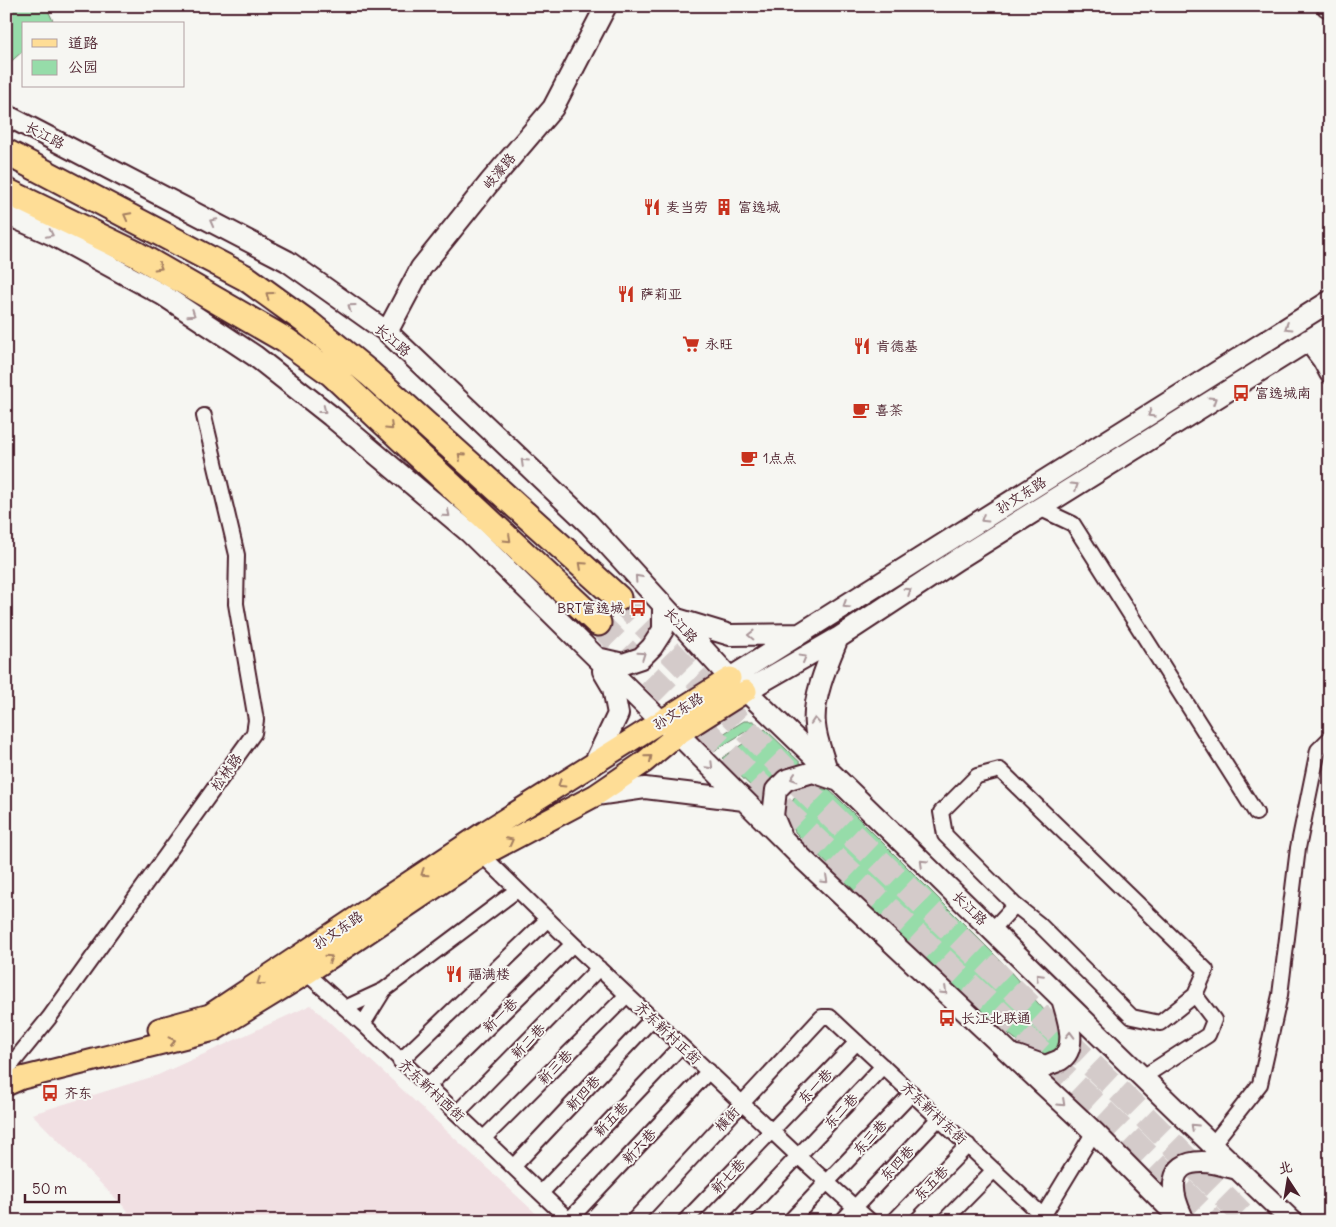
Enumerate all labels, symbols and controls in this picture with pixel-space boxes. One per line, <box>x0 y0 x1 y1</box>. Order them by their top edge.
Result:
legend <box>22 22 185 88</box>
text: 道路 <box>68 33 98 52</box>
text: 公园 <box>68 57 98 76</box>
street label: 长江路 <box>22 117 68 153</box>
street label: 岐濠路 <box>479 149 519 193</box>
restaurant icon: 麦当劳 <box>642 197 662 217</box>
building icon: 富逸城 <box>714 197 734 217</box>
place label: 麦当劳 <box>666 198 708 216</box>
place label: 富逸城 <box>738 198 780 216</box>
one-way arrow <box>123 212 132 222</box>
one-way arrow <box>209 218 218 228</box>
one-way arrow <box>45 228 54 238</box>
one-way arrow <box>154 261 163 271</box>
restaurant icon: 萨莉亚 <box>616 284 636 304</box>
place label: 萨莉亚 <box>640 285 682 303</box>
one-way arrow <box>265 292 274 301</box>
one-way arrow <box>347 304 357 313</box>
one-way arrow <box>186 308 196 317</box>
street label: 长江路 <box>371 319 415 361</box>
one-way arrow <box>1285 321 1294 331</box>
supermarket icon: 永旺 <box>681 334 701 354</box>
place label: 永旺 <box>705 335 733 353</box>
restaurant icon: 肯德基 <box>852 336 872 356</box>
place label: 肯德基 <box>876 337 918 355</box>
bus stop icon: 富逸城南 <box>1231 383 1251 403</box>
place label: 富逸城南 <box>1255 384 1311 402</box>
one-way arrow <box>1207 396 1216 406</box>
cafe icon: 喜茶 <box>851 400 871 420</box>
place label: 喜茶 <box>875 401 903 419</box>
one-way arrow <box>317 404 326 412</box>
one-way arrow <box>1147 407 1156 417</box>
one-way arrow <box>384 421 393 430</box>
cafe icon: 1点点 <box>739 448 759 468</box>
place label: 1点点 <box>763 449 797 467</box>
one-way arrow <box>458 453 467 462</box>
one-way arrow <box>521 459 530 468</box>
street label: 孙文东路 <box>992 473 1050 517</box>
one-way arrow <box>1069 482 1078 492</box>
one-way arrow <box>442 509 451 518</box>
one-way arrow <box>980 512 989 522</box>
one-way arrow <box>502 533 511 542</box>
one-way arrow <box>578 562 587 571</box>
one-way arrow <box>635 574 644 583</box>
one-way arrow <box>903 588 912 598</box>
bus stop icon: BRT富逸城 <box>628 598 648 618</box>
place label: BRT富逸城 <box>557 599 624 617</box>
one-way arrow <box>842 599 852 608</box>
street label: 长江路 <box>660 603 702 647</box>
one-way arrow <box>747 630 754 640</box>
one-way arrow <box>636 652 646 661</box>
one-way arrow <box>798 654 807 664</box>
street label: 孙文东路 <box>649 689 707 733</box>
one-way arrow <box>810 717 821 725</box>
street label: 松林路 <box>206 750 246 794</box>
one-way arrow <box>643 755 652 763</box>
one-way arrow <box>704 760 713 769</box>
one-way arrow <box>790 772 799 782</box>
one-way arrow <box>557 778 566 788</box>
one-way arrow <box>504 837 513 847</box>
one-way arrow <box>920 860 929 869</box>
one-way arrow <box>420 866 429 876</box>
one-way arrow <box>820 874 829 883</box>
street label: 长江路 <box>949 887 991 929</box>
street label: 孙文东路 <box>310 907 366 953</box>
one-way arrow <box>324 955 333 964</box>
restaurant icon: 福满楼 <box>444 964 464 984</box>
place label: 福满楼 <box>468 965 510 983</box>
one-way arrow <box>1036 974 1045 983</box>
one-way arrow <box>256 976 266 985</box>
one-way arrow <box>938 985 947 994</box>
street label: 新一巷 <box>479 993 522 1036</box>
street label: 齐东新村正街 <box>631 998 705 1068</box>
bus stop icon: 长江北联通 <box>937 1008 957 1028</box>
place label: 长江北联通 <box>961 1009 1031 1027</box>
street label: 新二巷 <box>507 1019 550 1062</box>
one-way arrow <box>1064 1031 1075 1039</box>
one-way arrow <box>167 1036 176 1047</box>
street label: 新三巷 <box>534 1045 577 1088</box>
street label: 齐东新村西街 <box>395 1055 469 1125</box>
street label: 东一巷 <box>794 1064 837 1107</box>
street label: 新四巷 <box>562 1071 605 1114</box>
street label: 齐东新村东街 <box>897 1078 971 1148</box>
bus stop icon: 齐东 <box>40 1083 60 1103</box>
place label: 齐东 <box>64 1084 92 1102</box>
street label: 东二巷 <box>820 1089 863 1132</box>
street label: 新五巷 <box>590 1097 633 1140</box>
one-way arrow <box>1057 1097 1066 1106</box>
street label: 横街 <box>711 1103 743 1135</box>
street label: 东三巷 <box>849 1115 892 1158</box>
one-way arrow <box>1190 1123 1199 1132</box>
street label: 新六巷 <box>618 1124 661 1167</box>
street label: 东四巷 <box>876 1141 919 1184</box>
street label: 新七巷 <box>707 1154 750 1197</box>
north arrow <box>1264 1154 1314 1204</box>
text: 北 <box>1277 1157 1294 1178</box>
street label: 东五巷 <box>910 1161 953 1204</box>
scale bar <box>25 1172 119 1204</box>
text: 50 m <box>32 1179 67 1198</box>

